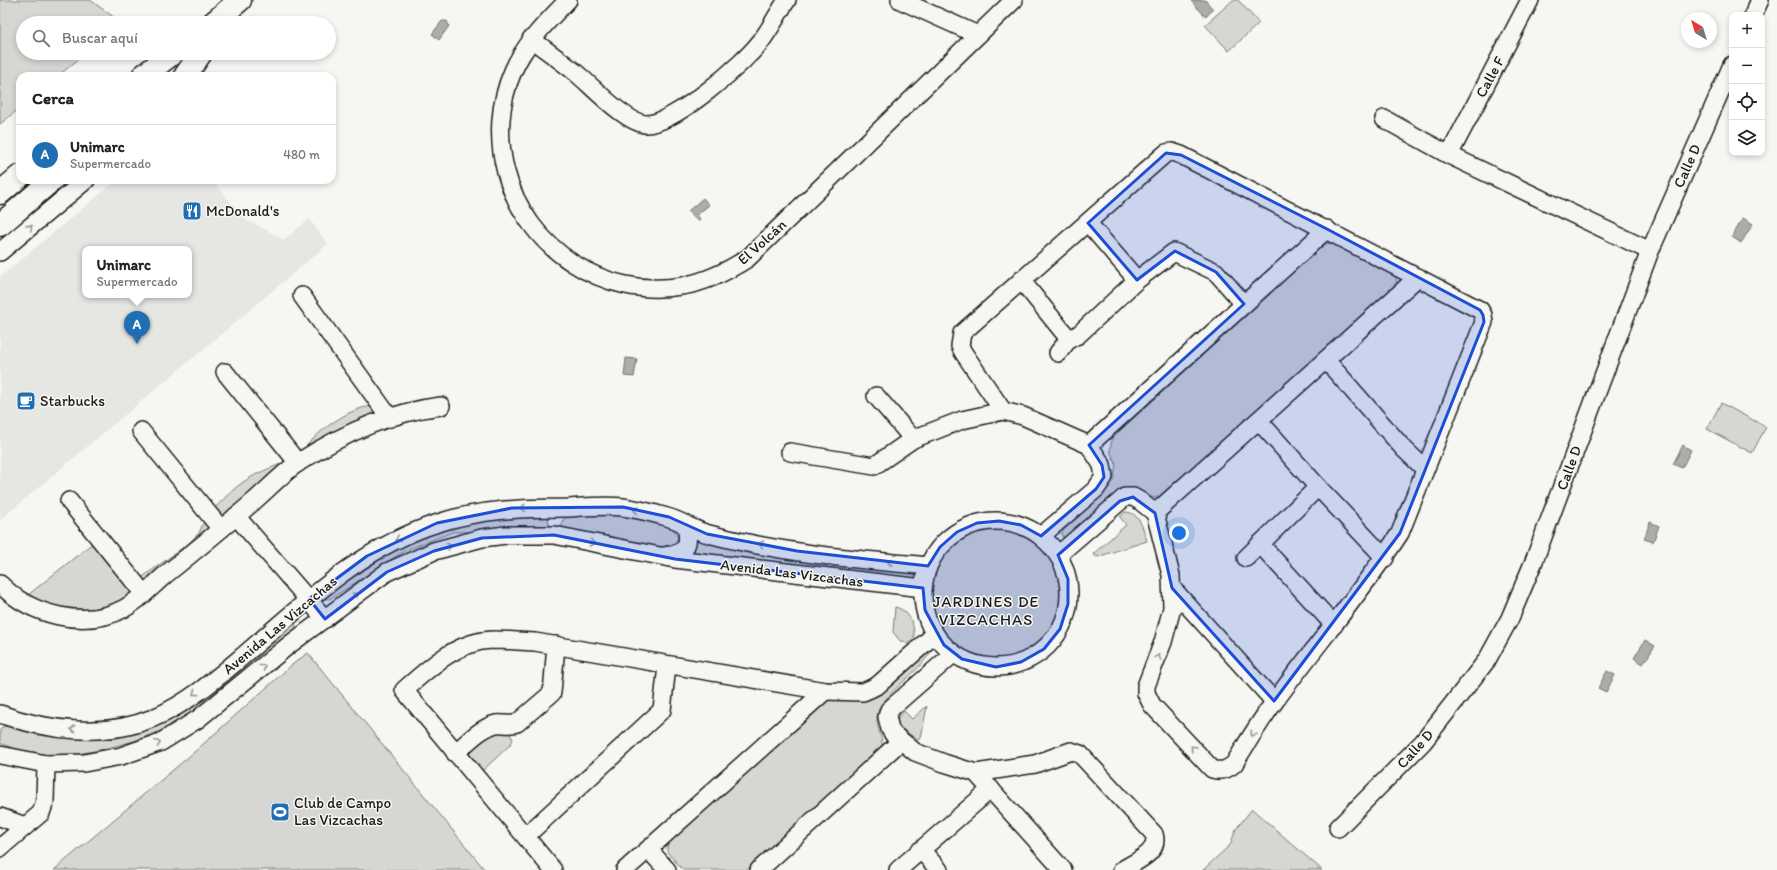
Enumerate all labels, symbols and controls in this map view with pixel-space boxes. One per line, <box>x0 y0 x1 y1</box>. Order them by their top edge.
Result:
north arrow <box>1681 12 1717 48</box>
map controls <box>1729 12 1765 156</box>
button: + <box>1729 12 1765 48</box>
search box <box>16 16 336 60</box>
icon: search <box>30 27 52 49</box>
text: Buscar aquí <box>62 29 138 47</box>
button: − <box>1729 48 1765 84</box>
street label: Calle F <box>1472 53 1508 101</box>
button: locate <box>1729 84 1765 120</box>
text: Cerca <box>32 88 74 108</box>
button: layers <box>1729 120 1765 156</box>
text: Unimarc <box>70 138 125 156</box>
street label: Calle D <box>1669 141 1705 191</box>
text: A <box>41 147 49 162</box>
text: 480 m <box>283 147 320 162</box>
text: Supermercado <box>70 156 151 171</box>
restaurant icon: McDonald's <box>181 200 203 222</box>
place label: McDonald's <box>206 202 280 220</box>
street label: El Volcán <box>734 215 790 269</box>
one-way arrow <box>25 225 33 232</box>
popup <box>82 246 192 298</box>
text: Unimarc <box>96 256 151 274</box>
text: Supermercado <box>96 274 178 289</box>
pin: A <box>124 311 150 344</box>
cafe icon: Starbucks <box>15 390 37 412</box>
place label: Starbucks <box>40 392 105 410</box>
street label: Calle D <box>1553 443 1585 493</box>
one-way arrow <box>520 503 526 512</box>
one-way arrow <box>633 507 639 515</box>
your location <box>1169 523 1189 543</box>
one-way arrow <box>394 534 402 542</box>
one-way arrow <box>589 538 595 547</box>
one-way arrow <box>758 541 764 549</box>
one-way arrow <box>445 542 452 551</box>
street label: Avenida Las Vizcachas <box>720 555 865 591</box>
one-way arrow <box>887 558 893 567</box>
street label: Avenida Las Vizcachas <box>219 572 341 678</box>
district label: JARDINES DE VIZCACHAS <box>933 592 1039 629</box>
one-way arrow <box>351 593 358 600</box>
one-way arrow <box>1153 653 1162 660</box>
one-way arrow <box>258 664 265 671</box>
one-way arrow <box>193 688 200 695</box>
one-way arrow <box>70 725 76 734</box>
street label: Calle D <box>1393 726 1437 772</box>
one-way arrow <box>1250 730 1258 737</box>
one-way arrow <box>154 740 161 748</box>
one-way arrow <box>1190 745 1197 753</box>
place label: Club de Campo Las Vizcachas <box>294 794 391 829</box>
sports icon: Club de Campo Las Vizcachas <box>269 801 291 823</box>

